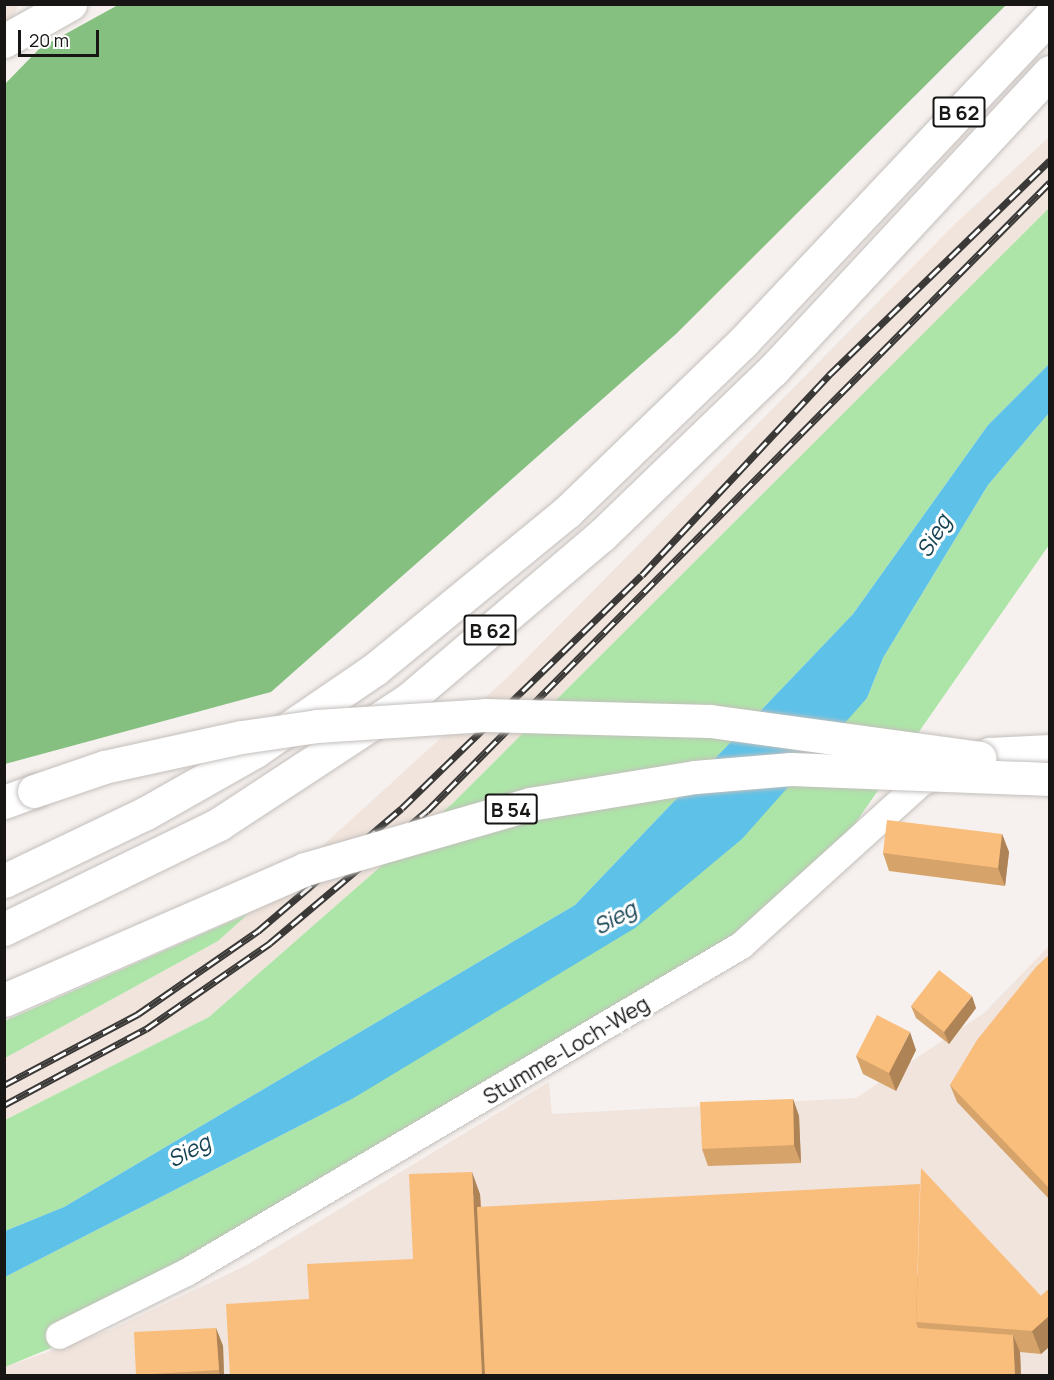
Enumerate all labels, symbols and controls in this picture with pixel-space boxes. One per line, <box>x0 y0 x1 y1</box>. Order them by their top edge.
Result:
scale bar <box>21 18 102 56</box>
text: 20 m <box>29 28 69 52</box>
road number: B 62 <box>932 95 986 129</box>
water label: Sieg <box>911 510 957 562</box>
road number: B 62 <box>463 613 517 647</box>
road number: B 54 <box>484 792 538 826</box>
water label: Sieg <box>589 896 641 940</box>
street label: Stumme-Loch-Weg <box>479 991 653 1109</box>
water label: Sieg <box>163 1129 215 1173</box>

